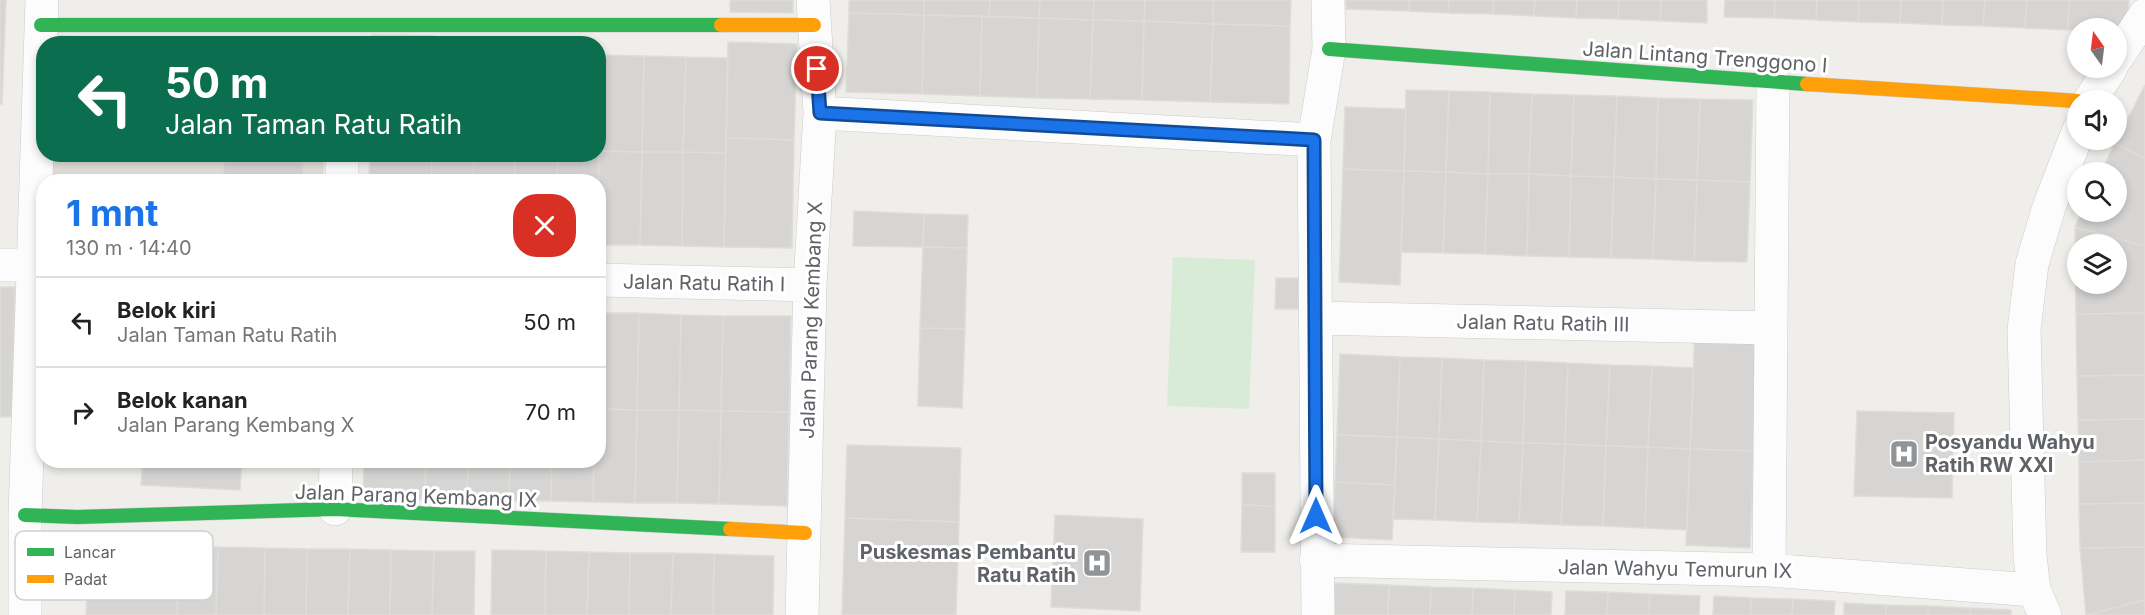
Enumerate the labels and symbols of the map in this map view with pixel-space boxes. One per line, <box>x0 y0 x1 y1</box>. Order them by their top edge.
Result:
north arrow <box>2067 18 2127 78</box>
street label: Jalan Lintang Trenggono I <box>1582 36 1828 78</box>
pin <box>791 43 842 94</box>
street label: Jalan Parang Kembang X <box>795 201 827 439</box>
street label: Jalan Ratu Ratih I <box>623 270 785 296</box>
street label: Jalan Ratu Ratih III <box>1456 309 1630 337</box>
place label: Posyandu Wahyu Ratih RW XXI <box>1925 430 2095 477</box>
hospital icon: Posyandu Wahyu Ratih RW XXI <box>1888 438 1920 470</box>
street label: Jalan Parang Kembang IX <box>294 480 538 512</box>
position arrow <box>1284 484 1348 548</box>
legend <box>15 531 213 600</box>
place label: Puskesmas Pembantu Ratu Ratih <box>860 540 1076 587</box>
text: Lancar <box>64 542 116 562</box>
hospital icon: Puskesmas Pembantu Ratu Ratih <box>1081 547 1113 579</box>
street label: Jalan Wahyu Temurun IX <box>1558 555 1793 583</box>
text: Padat <box>64 569 107 589</box>

